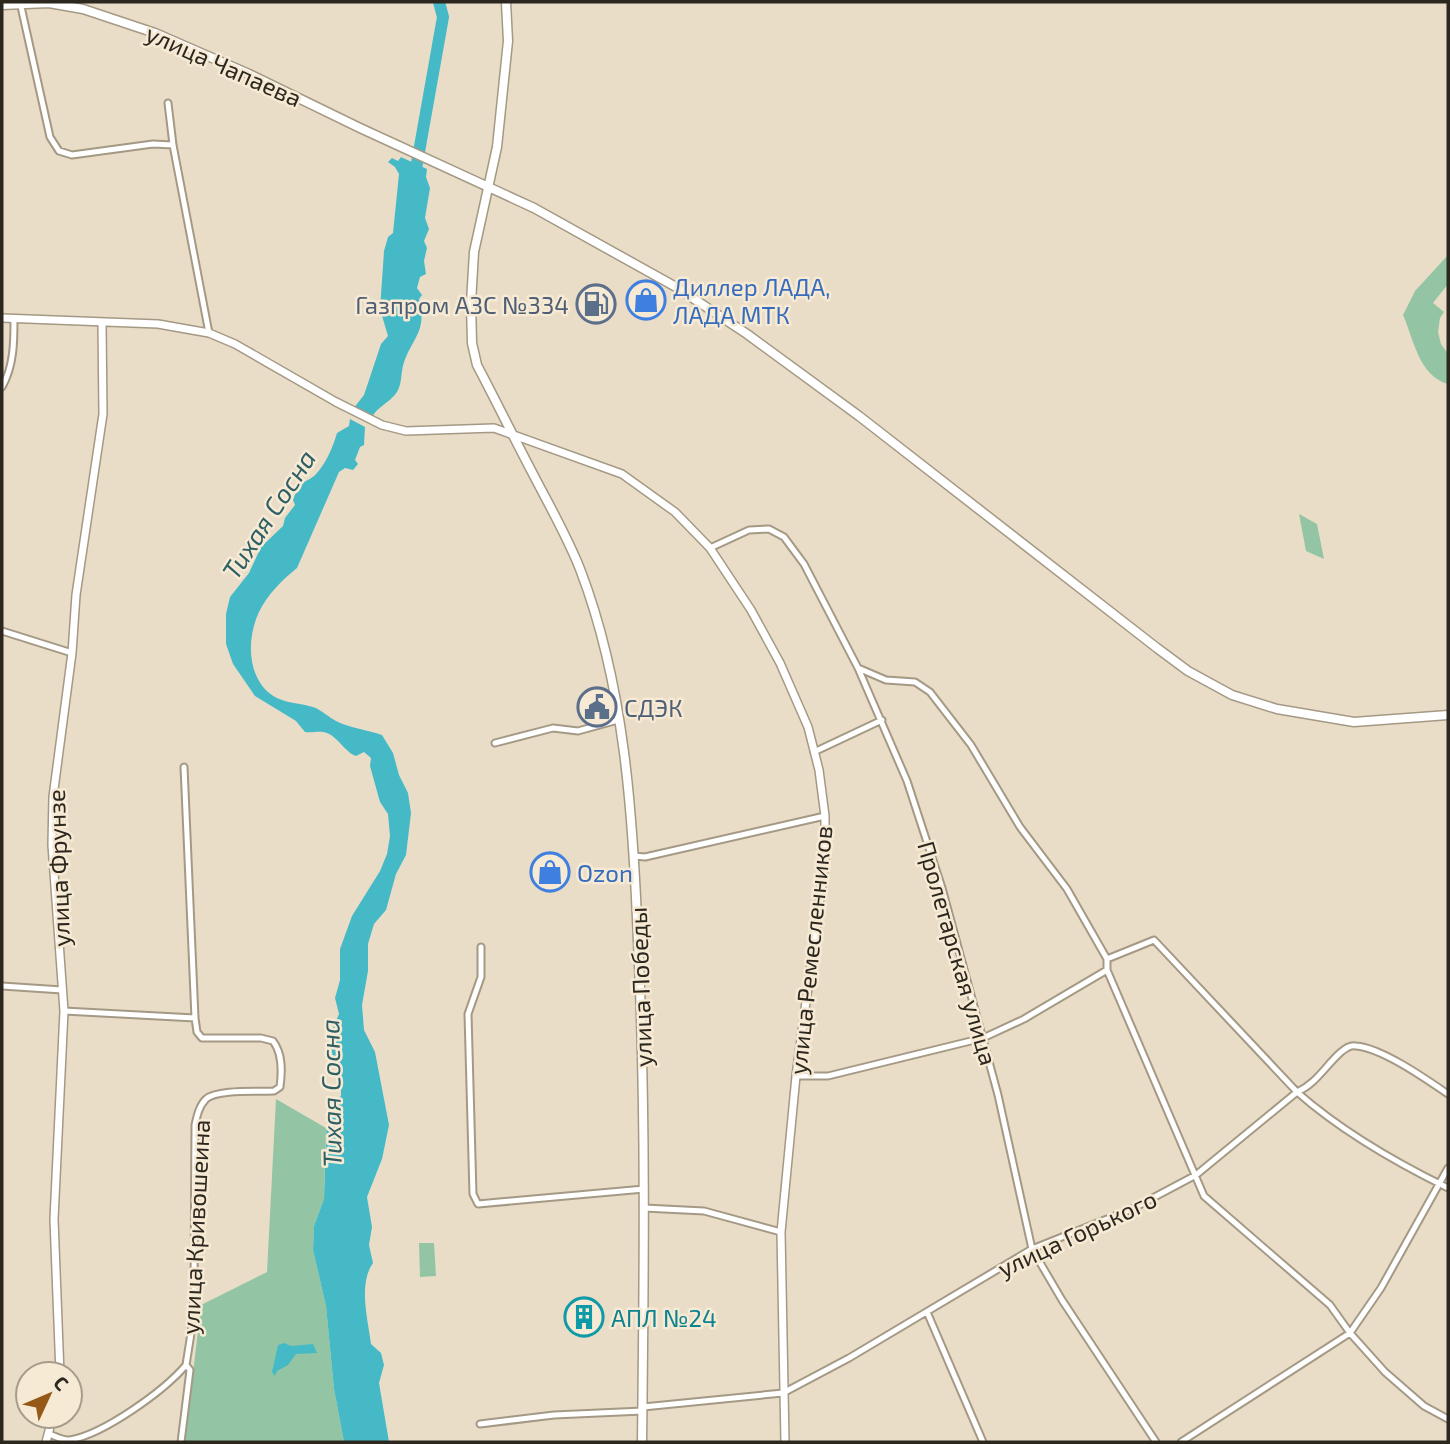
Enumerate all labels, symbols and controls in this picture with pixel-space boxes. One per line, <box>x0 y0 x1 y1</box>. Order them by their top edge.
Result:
street label: улица Чапаева <box>141 18 306 113</box>
place label: Диллер ЛАДА, ЛАДА МТК <box>673 272 831 329</box>
shop icon: Диллер ЛАДА, ЛАДА МТК <box>625 279 667 321</box>
fuel station icon: Газпром АЗС №334 <box>575 283 617 325</box>
place label: Газпром АЗС №334 <box>355 290 569 319</box>
water label: Тихая Сосна <box>215 443 321 585</box>
public building icon: СДЭК <box>576 686 618 728</box>
place label: СДЭК <box>624 693 683 722</box>
street label: улица Фрунзе <box>41 789 76 947</box>
street label: улица Ремесленников <box>782 824 838 1076</box>
street label: Пролетарская улица <box>911 838 1004 1069</box>
shop icon: Ozon <box>529 851 571 893</box>
place label: Ozon <box>577 858 633 887</box>
street label: улица Победы <box>623 906 658 1068</box>
water label: Тихая Сосна <box>313 1019 347 1167</box>
street label: улица Кривошеина <box>175 1119 216 1335</box>
street label: улица Горького <box>993 1183 1162 1283</box>
building icon: АПЛ №24 <box>563 1296 605 1338</box>
place label: АПЛ №24 <box>611 1303 717 1332</box>
north arrow <box>14 1360 84 1430</box>
text: С <box>49 1371 74 1395</box>

